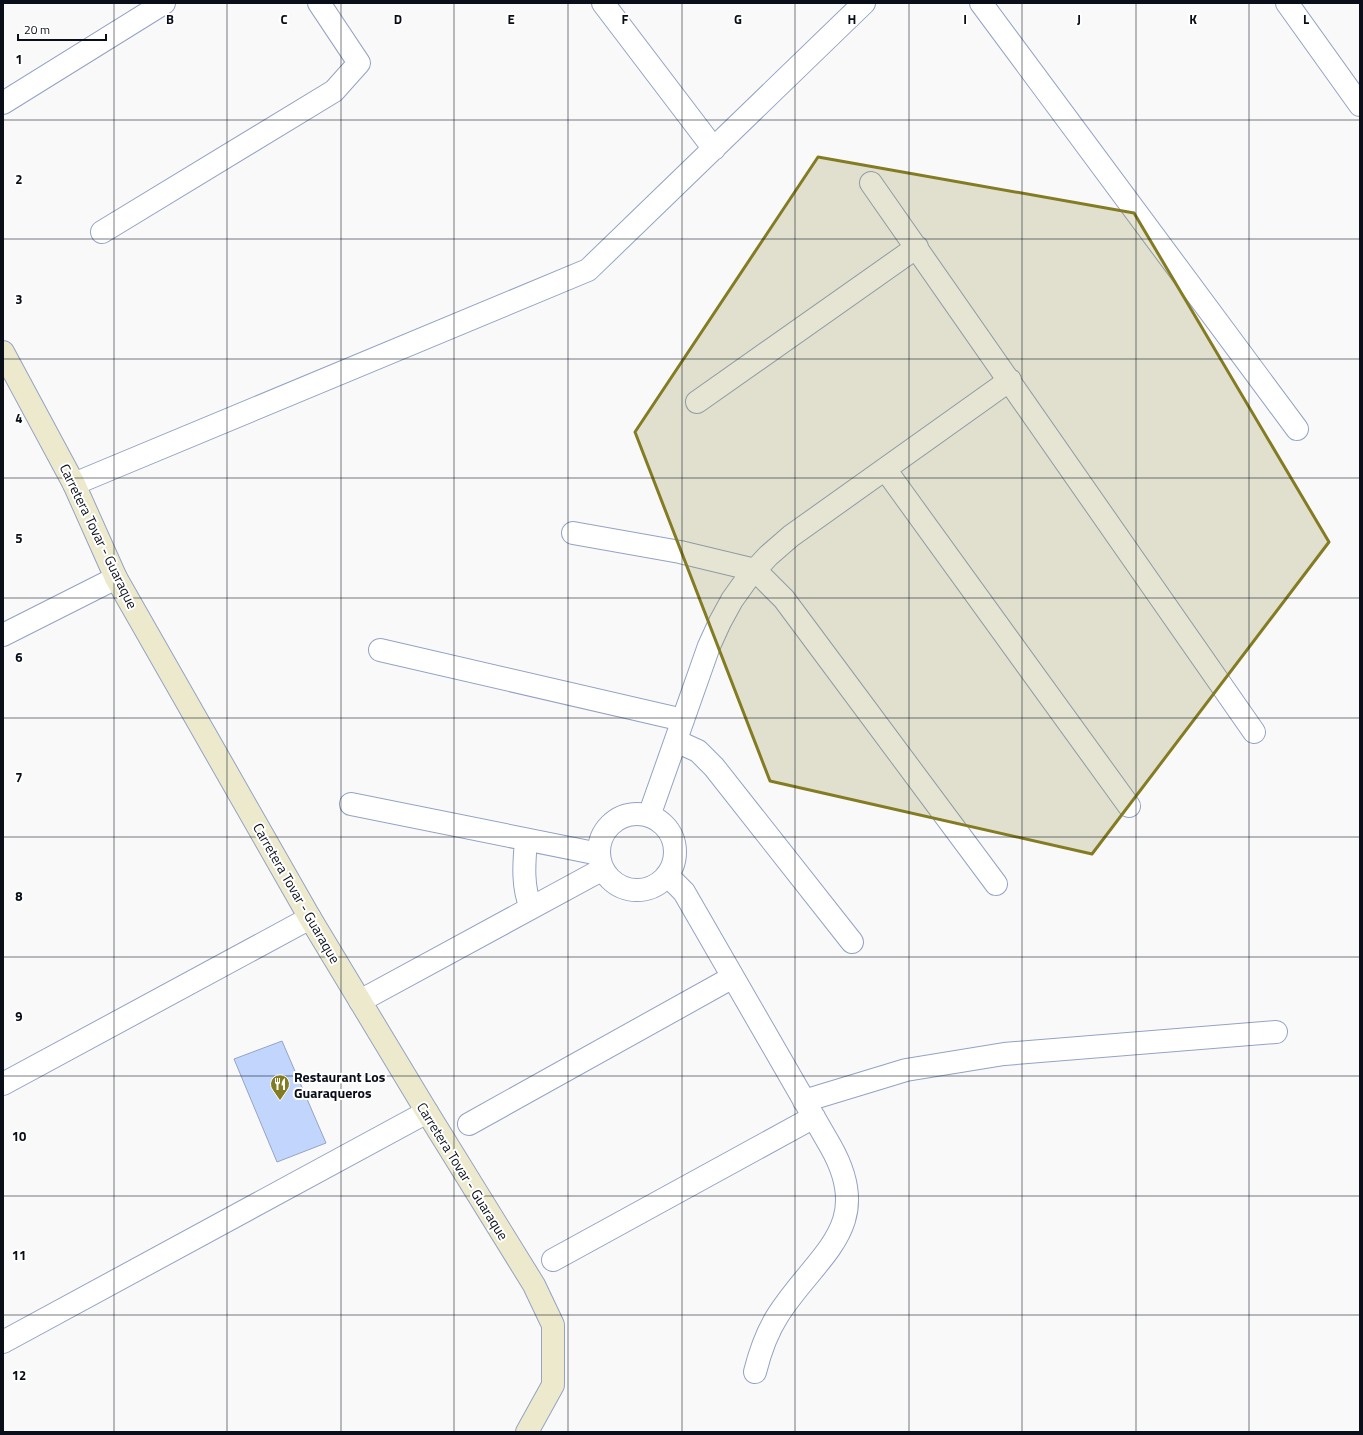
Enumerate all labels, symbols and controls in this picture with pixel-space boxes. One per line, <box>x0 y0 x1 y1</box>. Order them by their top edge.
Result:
text: B <box>166 9 174 29</box>
text: C <box>280 9 288 29</box>
text: D <box>394 9 402 29</box>
text: E <box>507 9 515 29</box>
text: F <box>622 9 629 29</box>
text: G <box>734 9 742 29</box>
text: H <box>848 9 856 29</box>
text: I <box>963 9 967 29</box>
text: J <box>1077 9 1081 29</box>
text: K <box>1189 9 1197 29</box>
text: L <box>1303 9 1309 29</box>
scale bar <box>18 16 106 42</box>
text: 20 m <box>24 20 50 39</box>
text: 1 <box>15 49 23 69</box>
text: 2 <box>15 169 23 189</box>
text: 3 <box>15 289 23 309</box>
text: 4 <box>15 408 23 428</box>
street label: Carretera Tovar - Guaraque <box>55 460 143 612</box>
text: 5 <box>15 528 23 548</box>
text: 6 <box>15 647 23 667</box>
text: 7 <box>15 767 23 787</box>
street label: Carretera Tovar - Guaraque <box>248 819 346 967</box>
text: 8 <box>15 886 23 906</box>
text: 9 <box>15 1006 23 1026</box>
place label: Restaurant Los Guaraqueros <box>294 1066 386 1103</box>
restaurant icon: Restaurant Los Guaraqueros <box>269 1073 291 1101</box>
street label: Carretera Tovar - Guaraque <box>412 1098 514 1244</box>
text: 10 <box>12 1126 26 1146</box>
text: 11 <box>12 1245 26 1265</box>
text: 12 <box>12 1365 26 1385</box>

